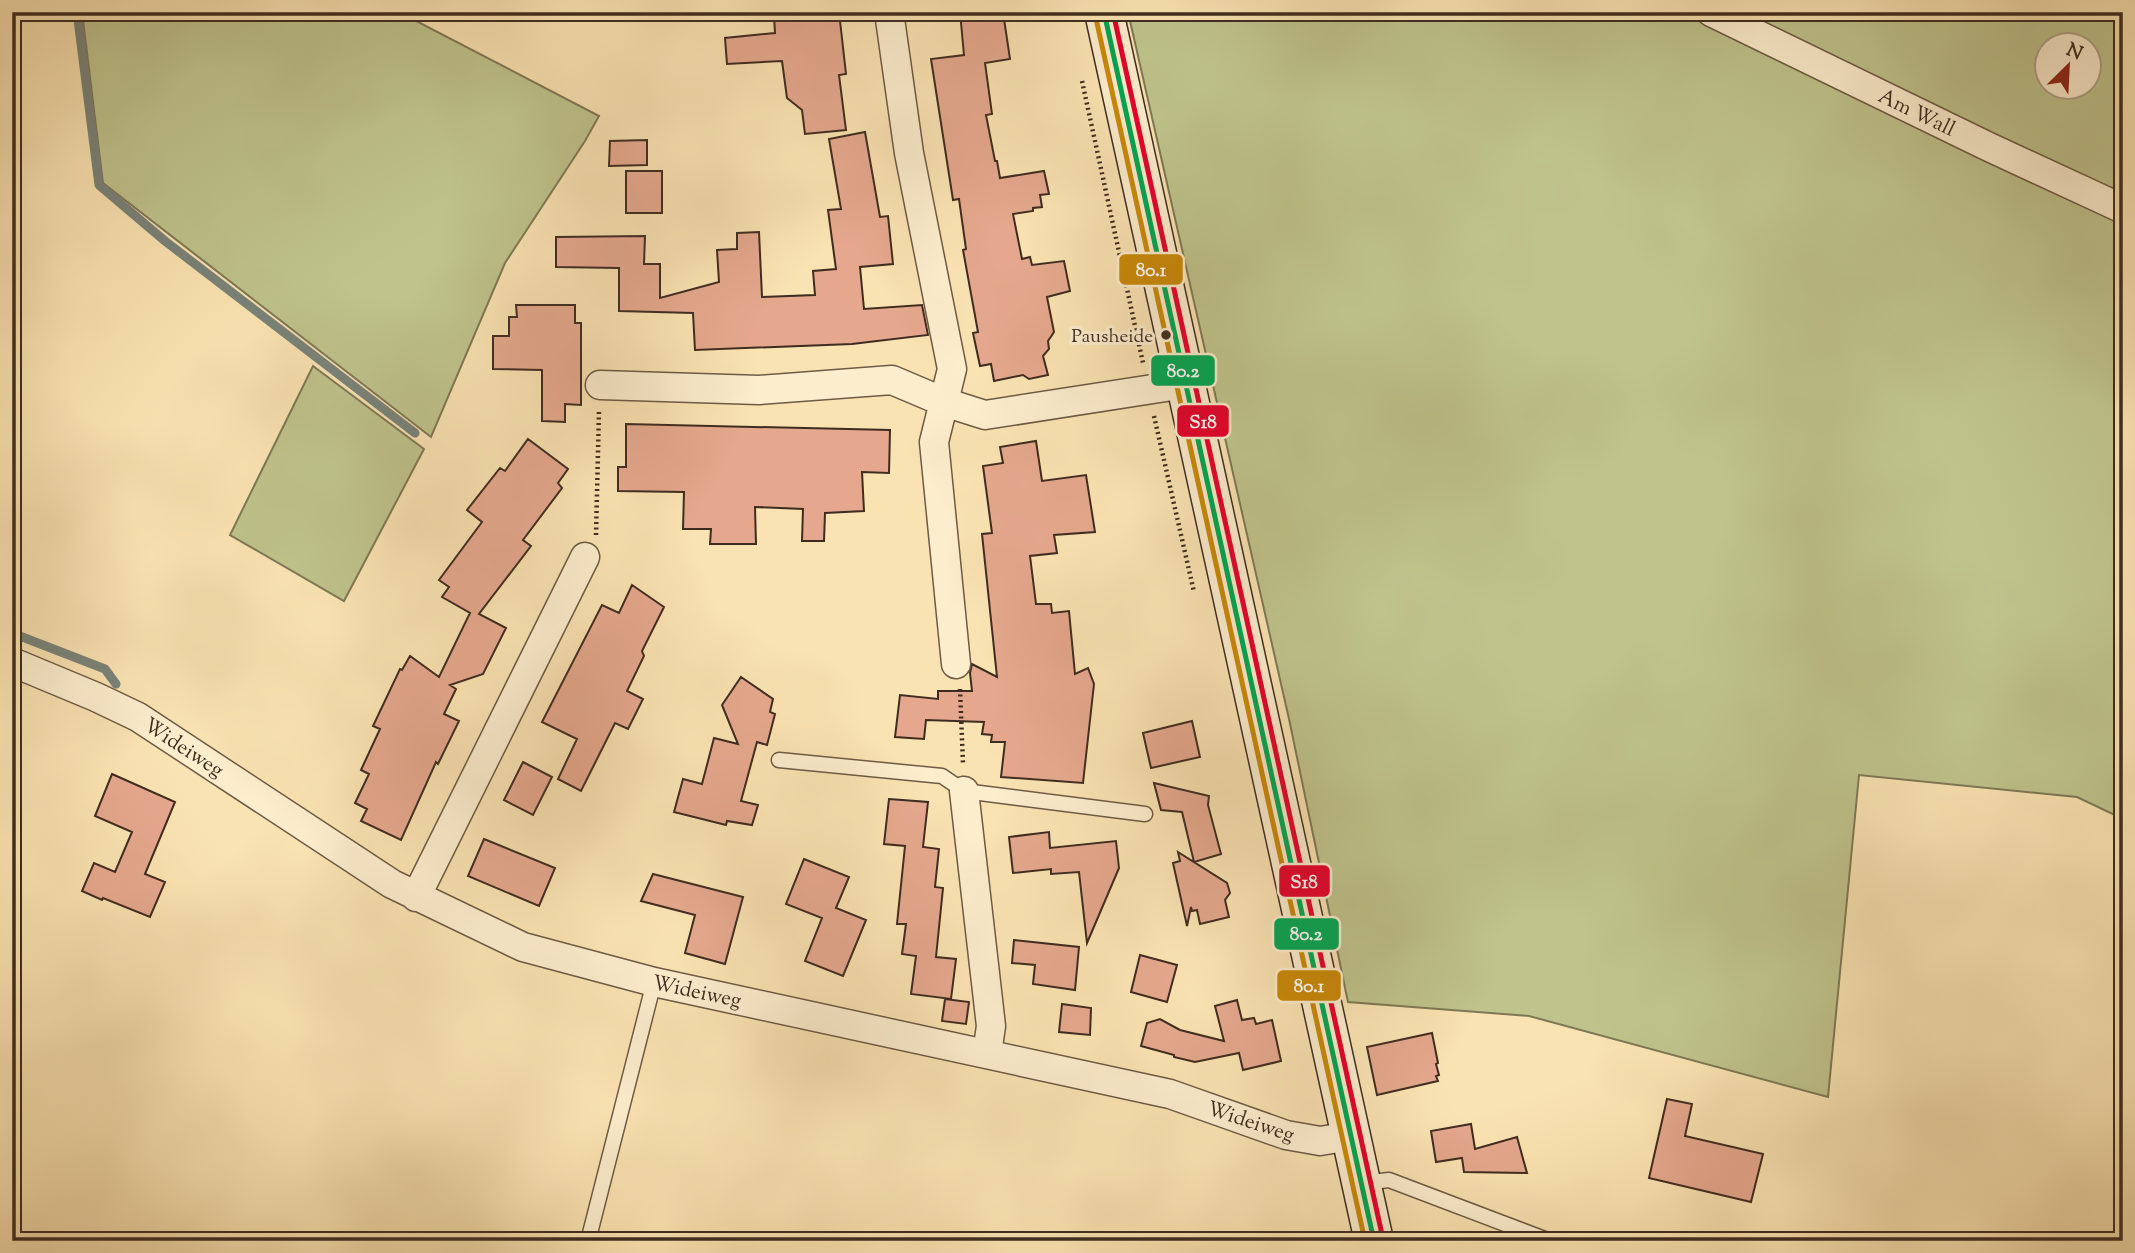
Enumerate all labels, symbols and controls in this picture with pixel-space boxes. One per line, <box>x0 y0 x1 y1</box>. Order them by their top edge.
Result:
north arrow <box>2034 32 2104 102</box>
text: N <box>2061 37 2086 68</box>
street label: Am Wall <box>1873 82 1960 145</box>
line badge: 80.1 <box>1118 253 1184 286</box>
text: 80.1 <box>1136 258 1167 285</box>
place label: Pausheide <box>1071 324 1153 351</box>
marker: Pausheide <box>1159 328 1173 342</box>
line badge: 80.2 <box>1150 354 1216 387</box>
text: 80.2 <box>1167 359 1199 386</box>
line badge: S18 <box>1176 404 1230 438</box>
text: S18 <box>1189 410 1217 437</box>
street label: Wideiweg <box>137 711 229 786</box>
line badge: S18 <box>1278 864 1331 898</box>
text: S18 <box>1290 870 1318 897</box>
line badge: 80.2 <box>1273 917 1340 951</box>
text: 80.2 <box>1290 922 1322 949</box>
street label: Wideiweg <box>649 969 744 1017</box>
line badge: 80.1 <box>1276 969 1342 1002</box>
text: 80.1 <box>1294 974 1325 1001</box>
street label: Wideiweg <box>1203 1095 1298 1151</box>

